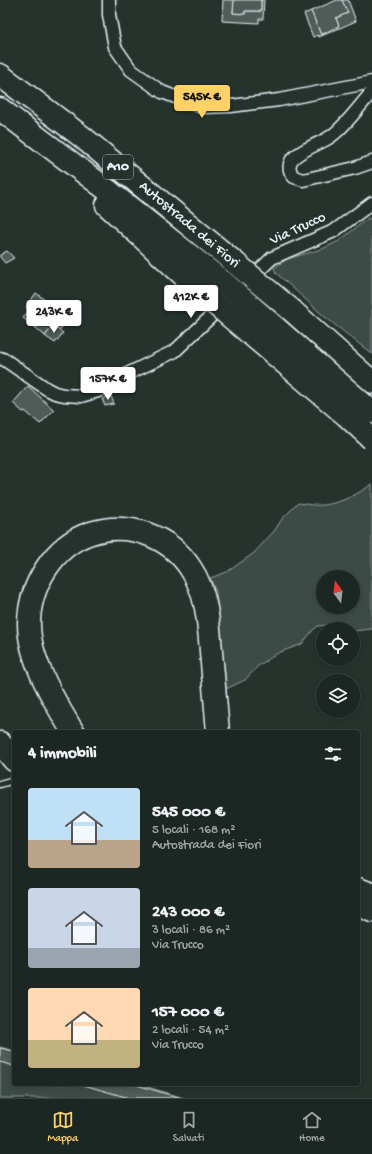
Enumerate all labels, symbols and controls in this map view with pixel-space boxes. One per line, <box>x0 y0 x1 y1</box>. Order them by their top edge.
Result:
pin: 545K € <box>169 85 235 119</box>
text: 545K € <box>183 90 221 105</box>
road number: A10 <box>103 155 133 179</box>
street label: Autostrada dei Fiori <box>135 177 243 273</box>
street label: Via Trucco <box>266 208 329 250</box>
pin: 412K € <box>158 285 224 319</box>
text: 412K € <box>173 290 209 305</box>
pin: 243K € <box>21 300 87 334</box>
text: 243K € <box>35 305 73 320</box>
pin: 157K € <box>75 367 141 401</box>
text: 157K € <box>90 372 126 387</box>
north arrow <box>316 570 360 614</box>
map controls <box>316 570 360 718</box>
button: locate <box>316 622 360 666</box>
button: layers <box>316 674 360 718</box>
icon: filters <box>322 743 344 765</box>
text: 4 immobili <box>28 744 97 764</box>
text: 545 000 € <box>152 803 225 823</box>
icon: home <box>60 804 108 852</box>
text: 5 locali · 168 m² <box>152 823 236 838</box>
text: Autostrada dei Fiori <box>152 838 262 853</box>
text: 243 000 € <box>152 903 224 923</box>
icon: home <box>60 904 108 952</box>
text: 3 locali · 86 m² <box>152 923 230 938</box>
text: Via Trucco <box>152 938 204 953</box>
text: 157 000 € <box>152 1003 224 1023</box>
icon: home <box>60 1004 108 1052</box>
text: 2 locali · 54 m² <box>152 1023 229 1038</box>
text: Via Trucco <box>152 1038 204 1053</box>
tab: Mappa <box>47 1109 78 1145</box>
tab: Salvati <box>173 1109 204 1145</box>
tab: Home <box>299 1109 325 1145</box>

